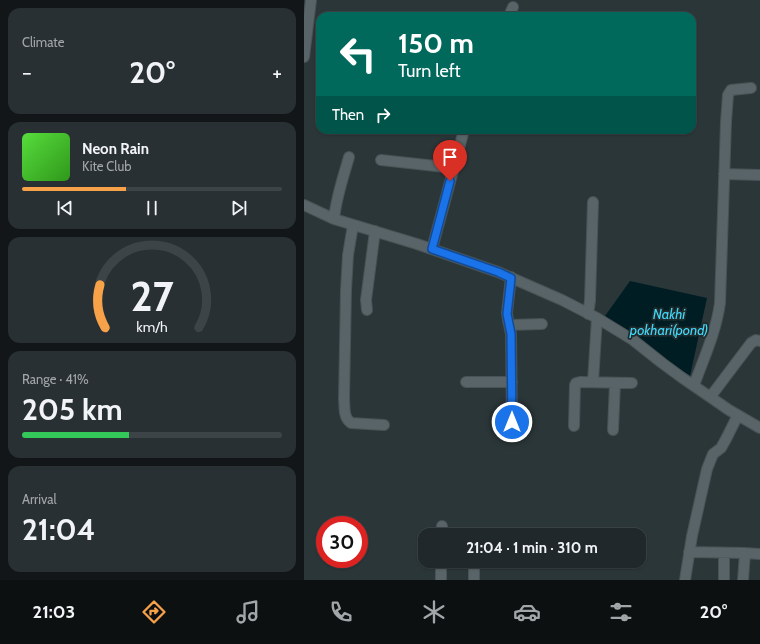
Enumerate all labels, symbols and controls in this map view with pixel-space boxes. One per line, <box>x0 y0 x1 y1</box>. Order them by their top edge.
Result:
text: 150 m <box>398 26 474 60</box>
icon: left <box>332 28 384 80</box>
text: Climate <box>22 34 64 50</box>
text: 20° <box>129 54 175 91</box>
text: − <box>22 59 32 86</box>
text: + <box>272 59 282 86</box>
text: Turn left <box>398 60 461 82</box>
icon: right <box>372 104 394 126</box>
text: Then <box>332 106 364 124</box>
text: Neon Rain <box>82 140 149 158</box>
pin <box>433 140 467 181</box>
icon: arrive <box>439 146 461 168</box>
text: Kite Club <box>82 158 131 174</box>
icon: previous <box>54 197 76 219</box>
icon: pause <box>141 197 163 219</box>
icon: next <box>228 197 250 219</box>
text: 27 <box>130 271 174 321</box>
water label: Nakhi pokhari(pond) <box>629 305 708 339</box>
text: km/h <box>136 318 168 336</box>
text: Range · 41% <box>22 371 89 387</box>
text: 205 km <box>22 391 123 428</box>
position arrow <box>491 401 533 443</box>
text: Arrival <box>22 491 57 507</box>
text: 21:04 <box>22 511 95 548</box>
speed limit sign: 30 <box>316 516 368 568</box>
text: 21:04 · 1 min · 310 m <box>466 539 598 557</box>
icon: directions <box>140 598 168 626</box>
icon: music <box>234 598 262 626</box>
icon: phone <box>327 598 355 626</box>
icon: climate <box>420 598 448 626</box>
icon: car <box>513 598 541 626</box>
icon: filters <box>607 598 635 626</box>
text: 21:03 <box>33 601 75 623</box>
text: 20° <box>700 601 727 623</box>

